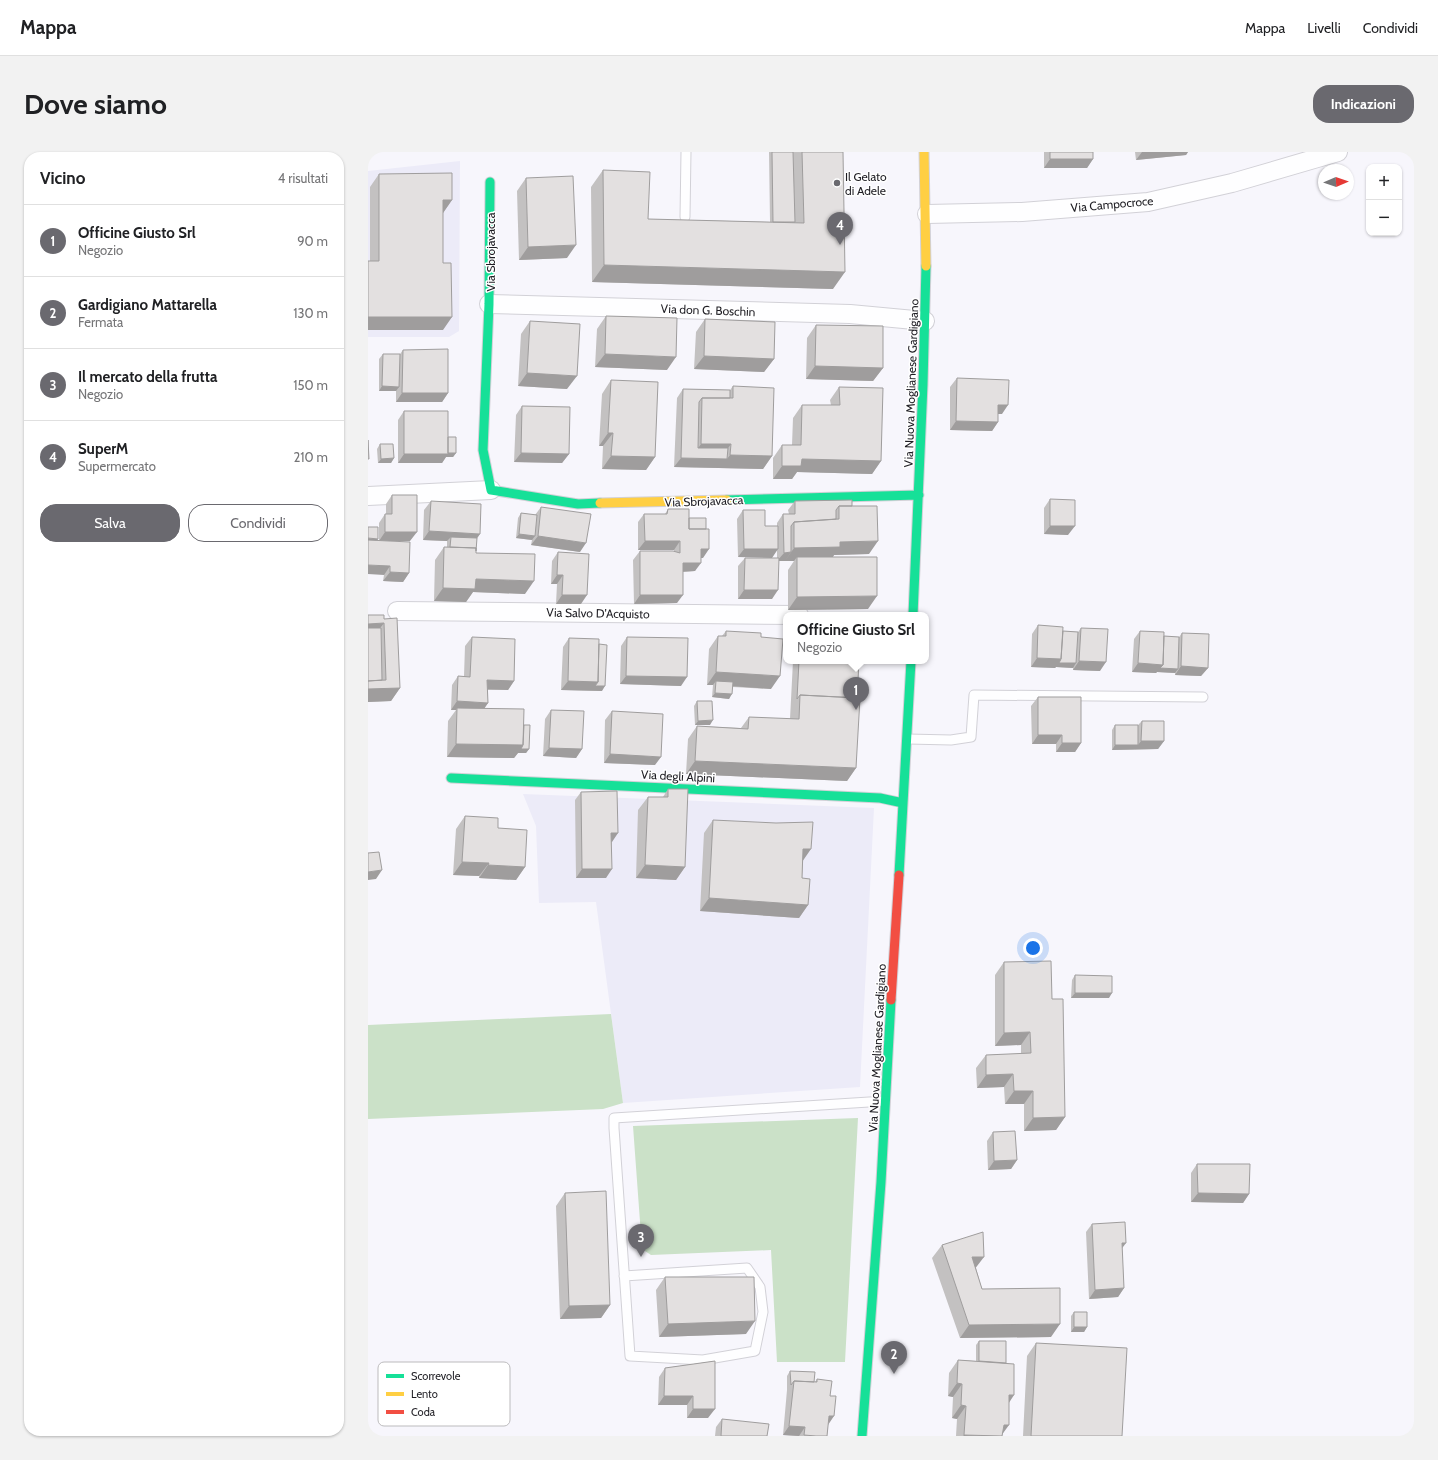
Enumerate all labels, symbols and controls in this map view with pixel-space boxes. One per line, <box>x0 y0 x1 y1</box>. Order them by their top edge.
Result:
text: Mappa <box>20 16 76 39</box>
text: Mappa <box>1245 19 1285 37</box>
text: Livelli <box>1307 19 1341 37</box>
text: Condividi <box>1363 19 1418 37</box>
button: Indicazioni <box>1313 85 1414 123</box>
text: Dove siamo <box>24 87 167 121</box>
north arrow <box>1318 164 1354 200</box>
map controls <box>1366 164 1402 236</box>
button: + <box>1366 164 1402 200</box>
text: Vicino <box>40 168 85 188</box>
place label: Il Gelato di Adele <box>845 169 887 198</box>
text: 4 risultati <box>278 170 328 186</box>
marker: Il Gelato di Adele <box>832 178 842 188</box>
street label: Via Campocroce <box>1070 193 1154 215</box>
button: − <box>1366 200 1402 236</box>
street label: Via Sbrojavacca <box>483 212 498 291</box>
pin: 4 <box>827 212 853 245</box>
text: Officine Giusto Srl <box>78 224 196 242</box>
text: 1 <box>51 233 55 249</box>
text: 90 m <box>297 233 328 249</box>
text: Negozio <box>78 242 123 258</box>
text: Gardigiano Mattarella <box>78 296 217 314</box>
street label: Via Nuova Moglianese Gardigiano <box>901 298 921 468</box>
street label: Via don G. Boschin <box>660 301 756 319</box>
text: 2 <box>50 305 56 321</box>
text: 130 m <box>293 305 328 321</box>
text: Fermata <box>78 314 123 330</box>
text: Il mercato della frutta <box>78 368 217 386</box>
text: 3 <box>49 377 57 393</box>
text: 150 m <box>293 377 328 393</box>
text: Negozio <box>78 386 123 402</box>
text: SuperM <box>78 440 128 458</box>
text: 4 <box>49 449 57 465</box>
text: 210 m <box>294 449 328 465</box>
text: Supermercato <box>78 458 156 474</box>
street label: Via Sbrojavacca <box>664 492 744 510</box>
button: Salva <box>40 504 180 542</box>
button: Condividi <box>188 504 328 542</box>
street label: Via Salvo D'Acquisto <box>546 605 650 621</box>
popup <box>783 612 929 664</box>
text: Officine Giusto Srl <box>797 621 915 639</box>
text: Negozio <box>797 639 842 655</box>
pin: 1 <box>843 677 869 710</box>
street label: Via degli Alpini <box>640 767 716 785</box>
your location <box>1023 938 1043 958</box>
street label: Via Nuova Moglianese Gardigiano <box>865 963 889 1133</box>
pin: 3 <box>628 1224 654 1257</box>
pin: 2 <box>881 1341 907 1374</box>
legend <box>378 1362 510 1426</box>
text: Scorrevole <box>411 1369 461 1383</box>
text: Lento <box>411 1387 438 1401</box>
text: Coda <box>411 1405 436 1419</box>

